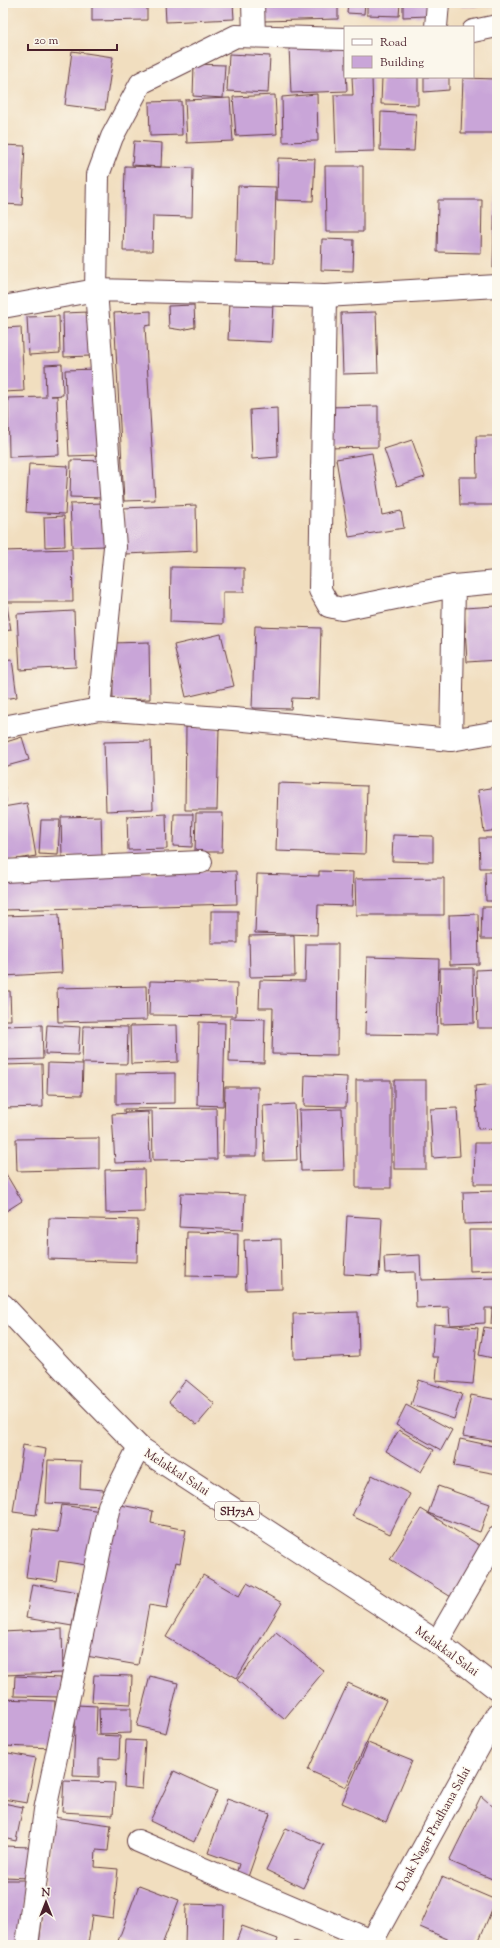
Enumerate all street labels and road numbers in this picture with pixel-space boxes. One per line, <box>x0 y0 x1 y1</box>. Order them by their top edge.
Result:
street label: Melakkal Salai <box>140 1445 213 1501</box>
road number: SH73A <box>215 1502 259 1520</box>
street label: Melakkal Salai <box>411 1623 482 1681</box>
street label: Doak Nagar Pradhana Salai <box>392 1763 476 1895</box>

